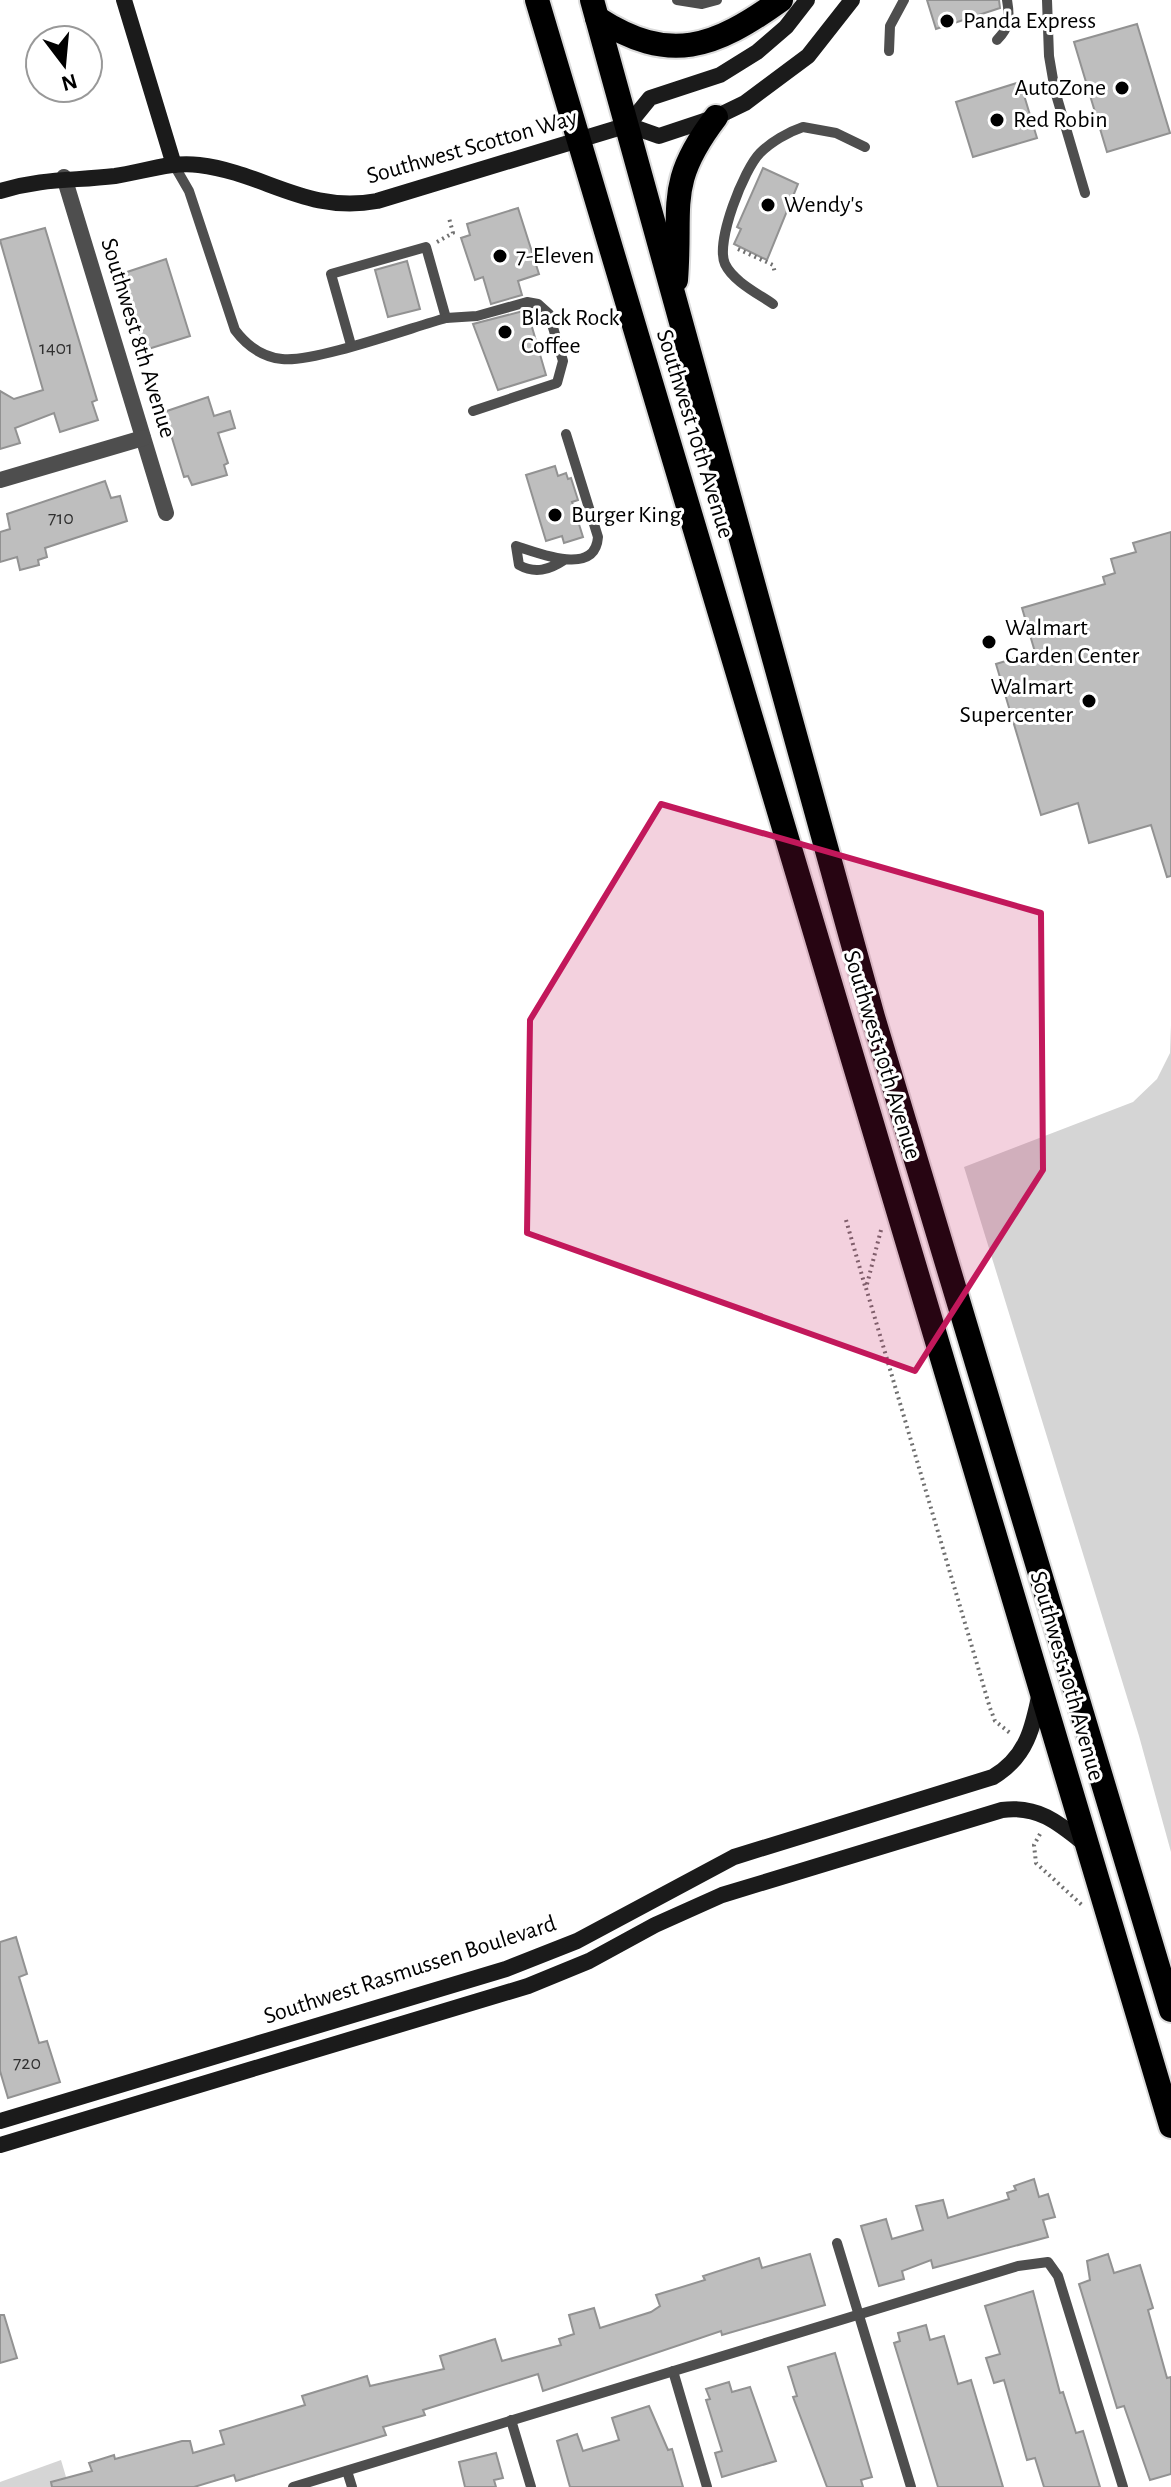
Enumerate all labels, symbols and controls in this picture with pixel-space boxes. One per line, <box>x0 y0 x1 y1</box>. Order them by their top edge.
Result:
place label: Panda Express <box>963 9 1096 33</box>
marker: Panda Express <box>938 12 956 30</box>
north arrow <box>24 24 104 104</box>
text: N <box>59 70 80 95</box>
place label: AutoZone <box>1015 76 1106 100</box>
marker: AutoZone <box>1113 79 1131 97</box>
street label: Southwest Scotton Way <box>364 105 580 189</box>
place label: Red Robin <box>1013 108 1108 132</box>
marker: Red Robin <box>988 111 1006 129</box>
place label: Wendy's <box>784 193 863 217</box>
marker: Wendy's <box>759 196 777 214</box>
street label: Southwest 8th Avenue <box>96 235 180 441</box>
place label: 7-Eleven <box>516 244 594 268</box>
marker: 7-Eleven <box>491 247 509 265</box>
place label: Black Rock Coffee <box>521 306 620 358</box>
marker: Black Rock Coffee <box>496 323 514 341</box>
street label: Southwest 10th Avenue <box>652 327 738 541</box>
house number: 1401 <box>39 338 73 358</box>
place label: Burger King <box>571 503 681 527</box>
marker: Burger King <box>546 506 564 524</box>
house number: 710 <box>48 508 74 528</box>
place label: Walmart Garden Center <box>1005 616 1139 668</box>
marker: Walmart Garden Center <box>980 633 998 651</box>
place label: Walmart Supercenter <box>960 675 1073 727</box>
marker: Walmart Supercenter <box>1080 692 1098 710</box>
street label: Southwest 10th Avenue <box>839 948 925 1162</box>
street label: Southwest 10th Avenue <box>1026 1568 1108 1784</box>
street label: Southwest Rasmussen Boulevard <box>261 1911 559 2029</box>
house number: 720 <box>13 2053 41 2073</box>

